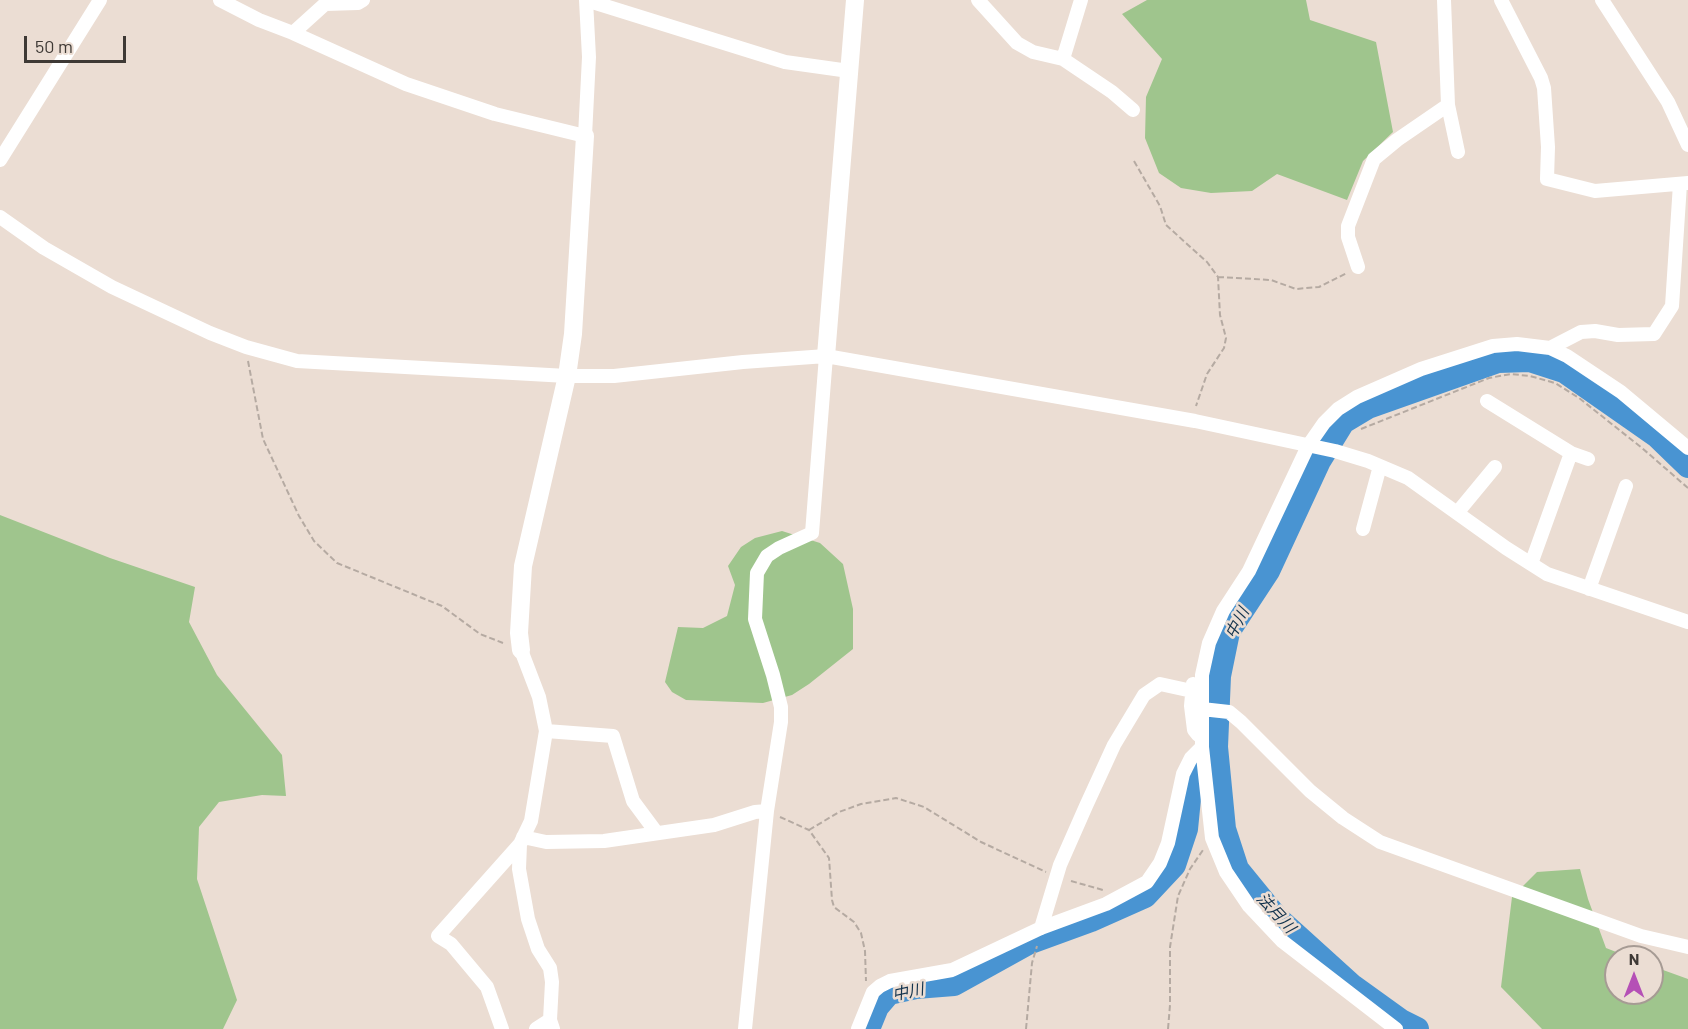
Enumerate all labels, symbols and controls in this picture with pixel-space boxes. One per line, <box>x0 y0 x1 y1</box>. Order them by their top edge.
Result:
scale bar <box>27 24 129 62</box>
text: 50 m <box>35 35 73 57</box>
water label: 中川 <box>1221 604 1253 642</box>
water label: 法月川 <box>1253 889 1299 937</box>
north arrow <box>1604 945 1664 1005</box>
text: N <box>1629 949 1639 968</box>
water label: 中川 <box>890 979 926 1005</box>

